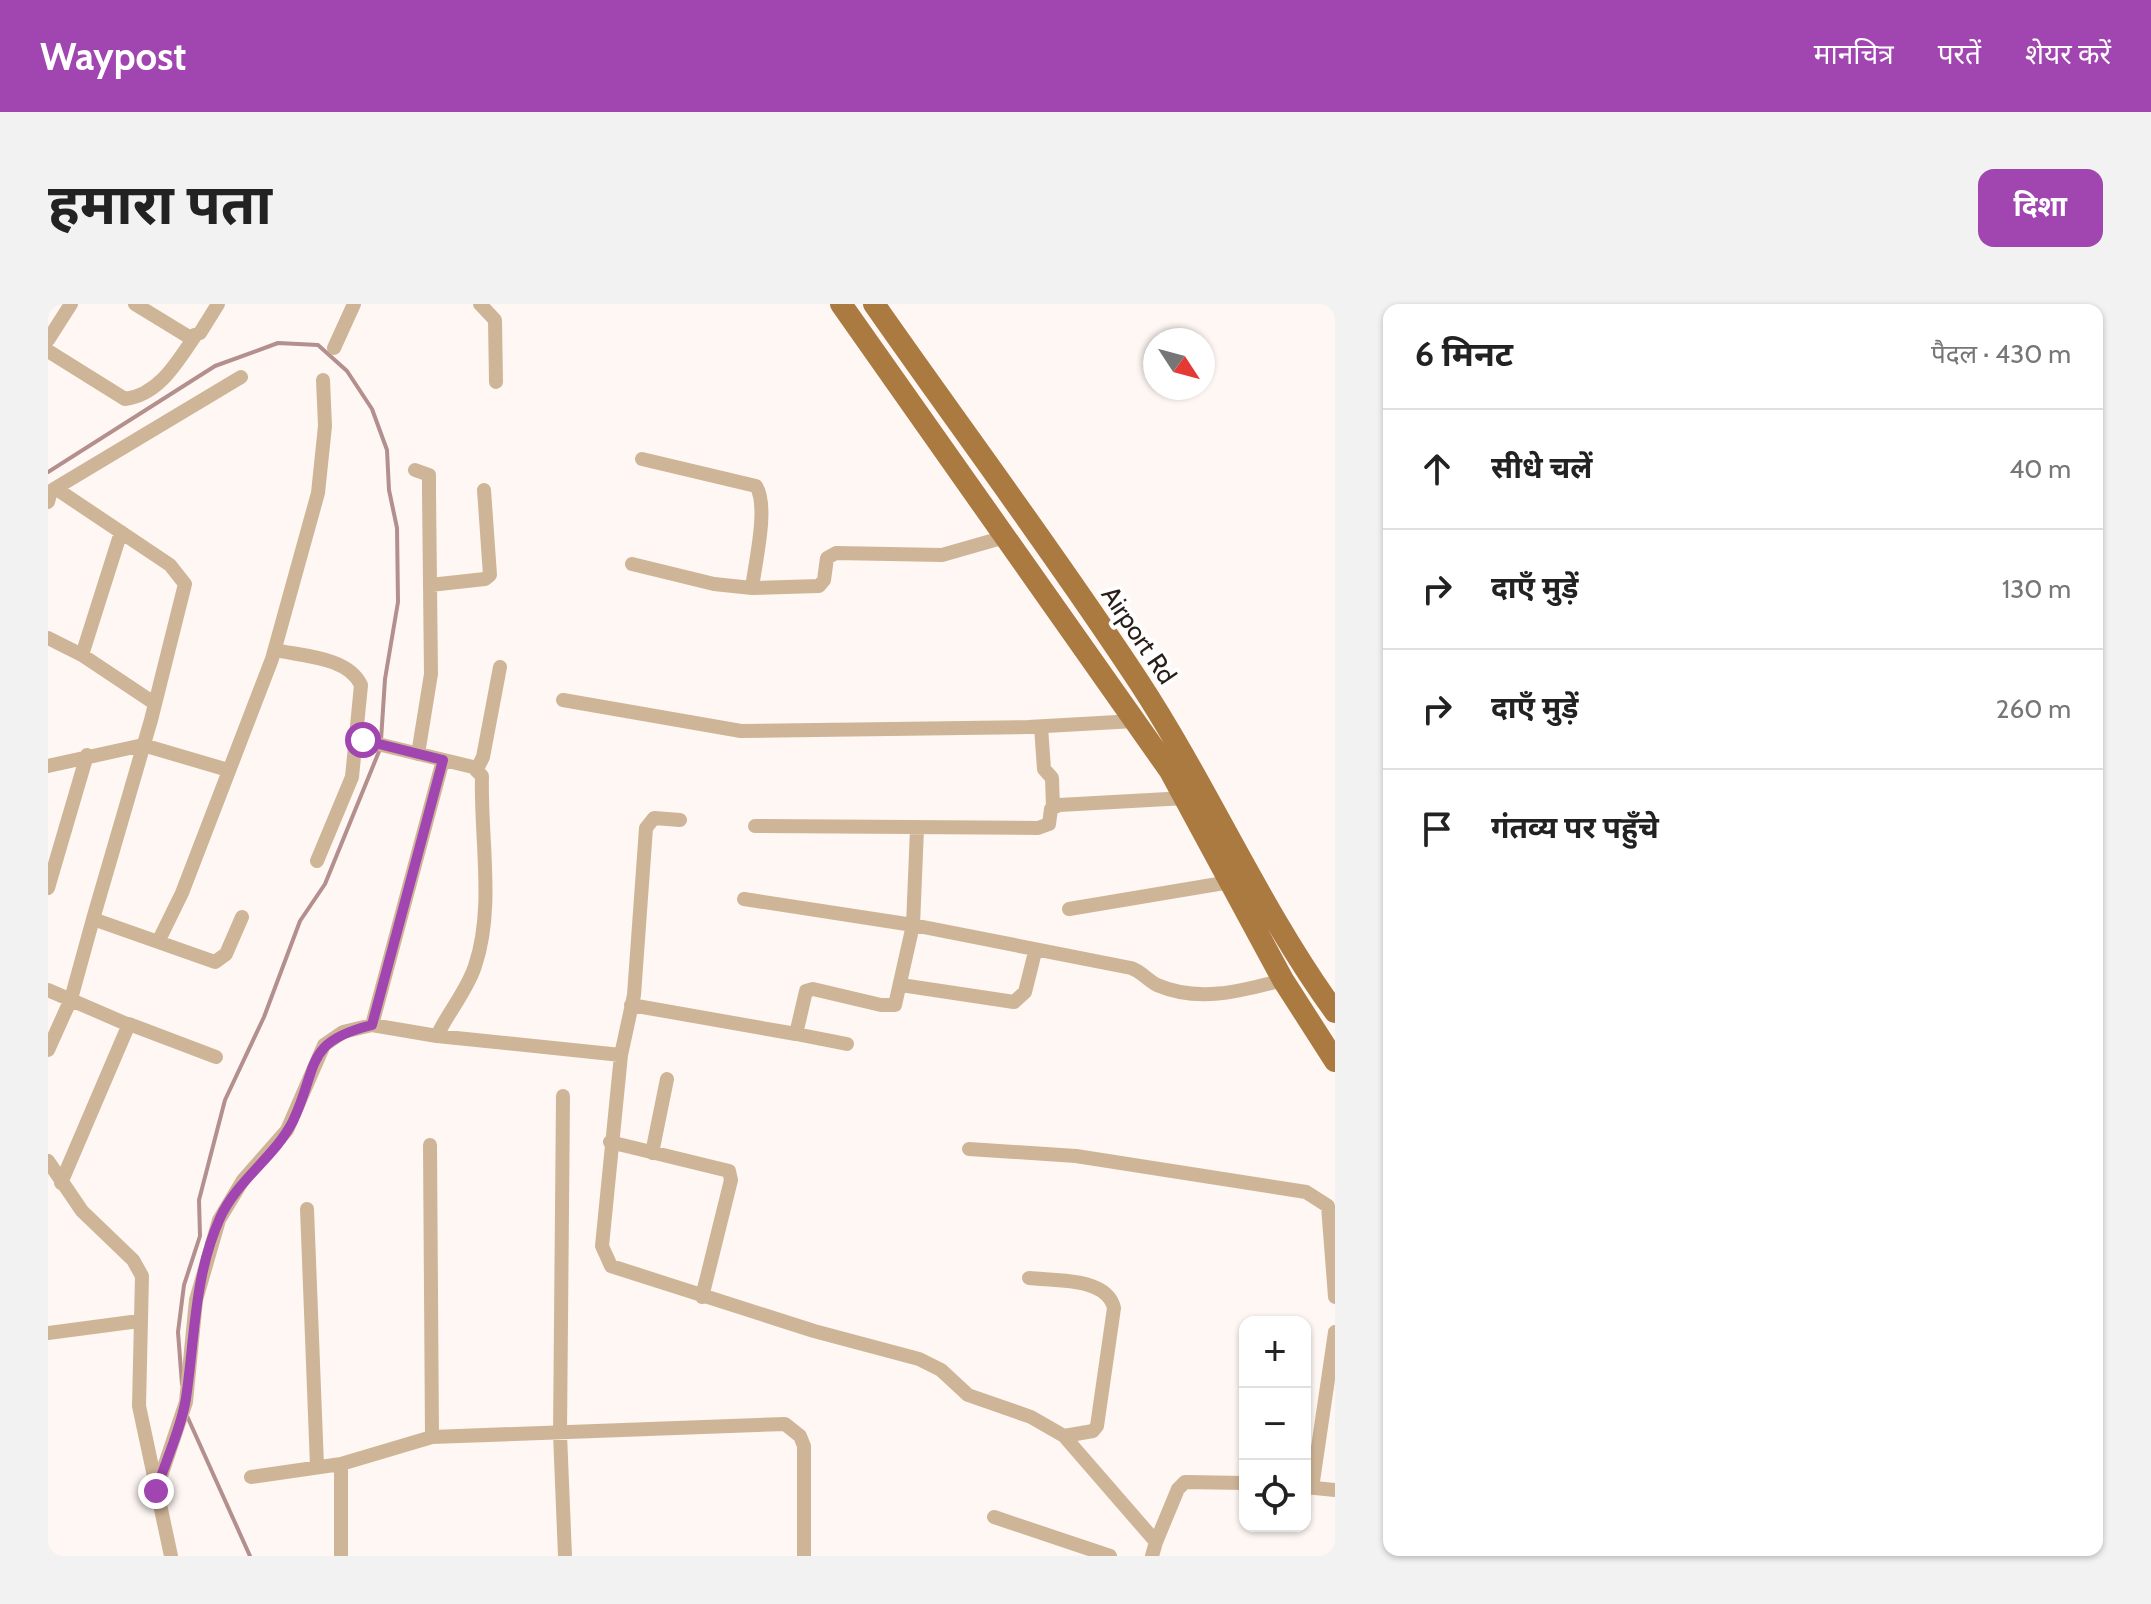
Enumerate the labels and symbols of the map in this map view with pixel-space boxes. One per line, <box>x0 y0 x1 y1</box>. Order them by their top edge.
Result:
north arrow <box>1143 328 1215 400</box>
street label: Airport Rd <box>1095 580 1183 690</box>
route start <box>345 722 381 758</box>
route end <box>138 1473 174 1509</box>

